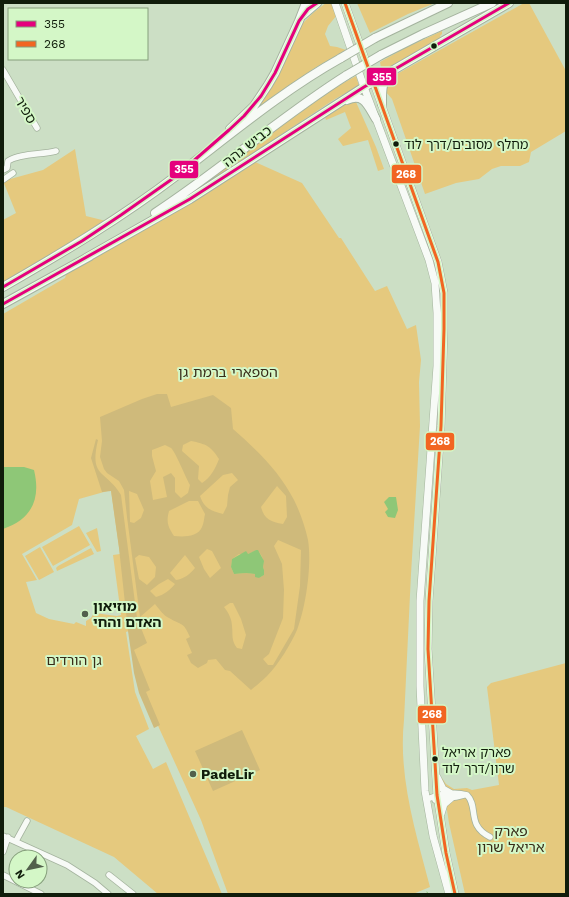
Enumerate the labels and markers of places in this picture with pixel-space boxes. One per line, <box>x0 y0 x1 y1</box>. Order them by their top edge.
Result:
unlabelled marker <box>429 41 439 51</box>
place label: מחלף מסובים/דרך לוד <box>404 137 529 152</box>
marker: מחלף מסובים/דרך לוד <box>391 139 401 149</box>
place label: מוזיאון האדם והחי <box>93 598 162 630</box>
marker: מוזיאון האדם והחי <box>80 609 90 619</box>
place label: פארק אריאל שרון/דרך לוד <box>442 745 515 776</box>
marker: פארק אריאל שרון/דרך לוד <box>430 754 440 764</box>
place label: PadeLir <box>201 766 254 782</box>
marker: PadeLir <box>188 769 198 779</box>

